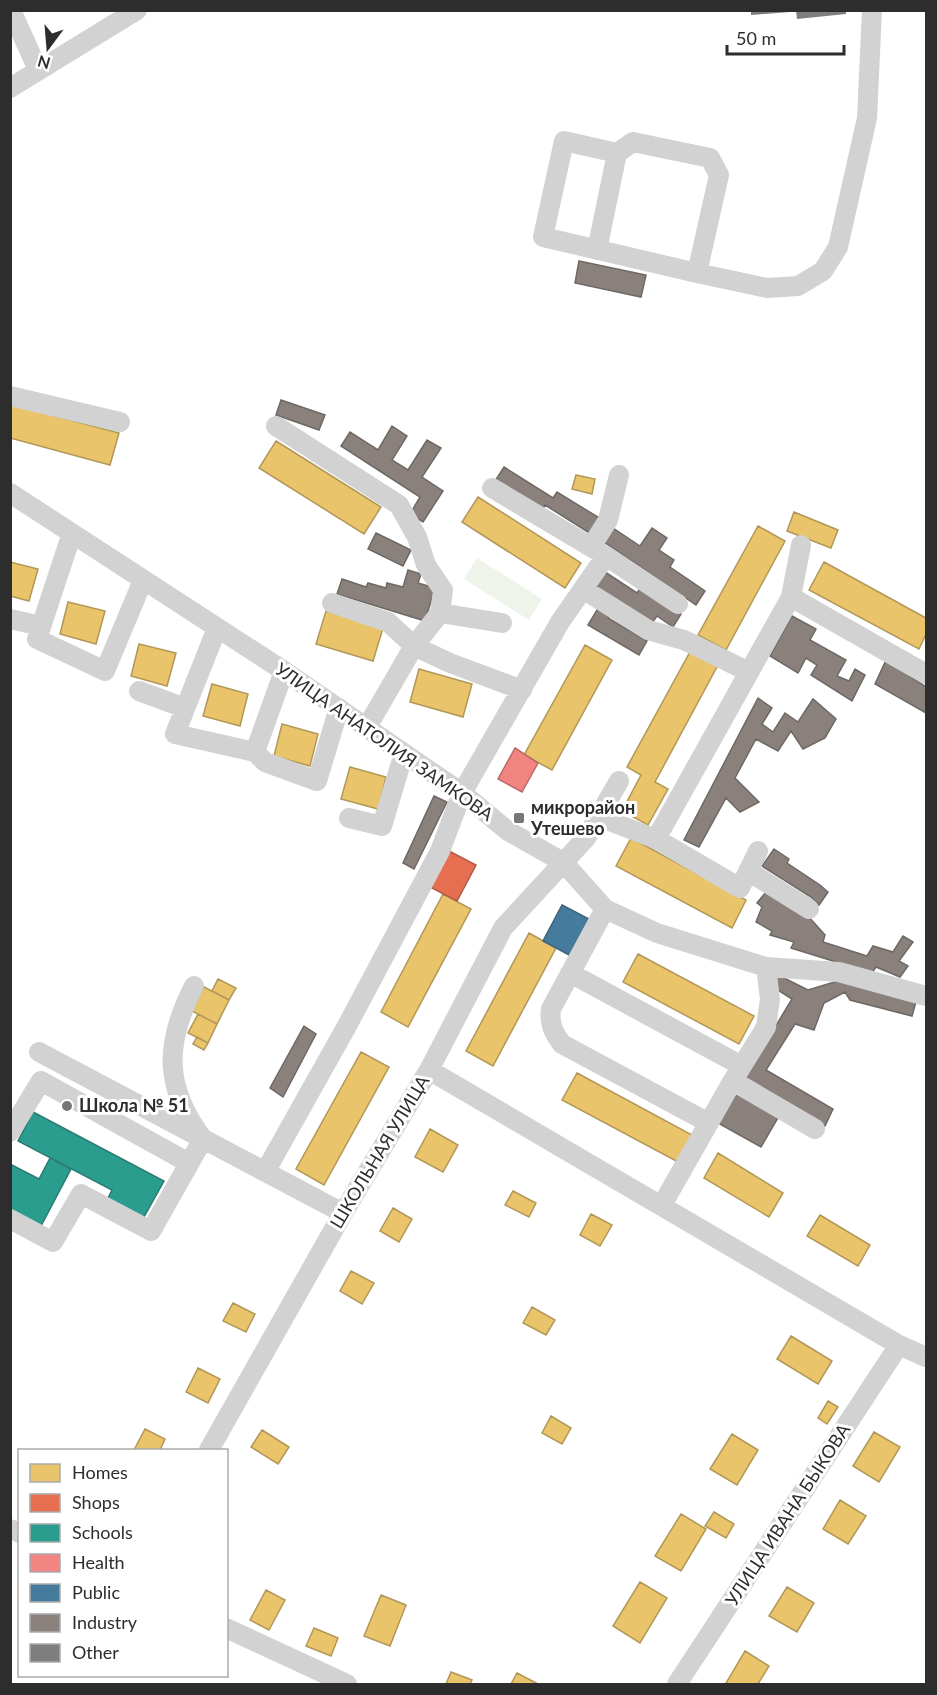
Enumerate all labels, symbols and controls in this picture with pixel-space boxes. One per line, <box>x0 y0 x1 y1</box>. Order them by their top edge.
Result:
north arrow <box>18 18 78 78</box>
scale bar <box>727 18 844 56</box>
text: 50 m <box>736 27 776 49</box>
text: N <box>35 52 52 74</box>
street label: УЛИЦА АНАТОЛИЯ ЗАМКОВА <box>271 657 498 825</box>
place label: микрорайон Утешево <box>530 796 635 839</box>
marker: микрорайон Утешево <box>512 811 526 825</box>
street label: ШКОЛЬНАЯ УЛИЦА <box>325 1070 434 1232</box>
place label: Школа № 51 <box>79 1094 189 1116</box>
marker: Школа № 51 <box>60 1099 74 1113</box>
street label: УЛИЦА ИВАНА БЫКОВА <box>720 1419 855 1610</box>
legend <box>18 1449 228 1677</box>
text: Homes <box>72 1461 128 1483</box>
text: Shops <box>72 1491 120 1513</box>
text: Schools <box>72 1521 133 1543</box>
text: Health <box>72 1551 125 1573</box>
text: Public <box>72 1581 120 1603</box>
text: Industry <box>72 1611 138 1633</box>
text: Other <box>72 1641 119 1663</box>

